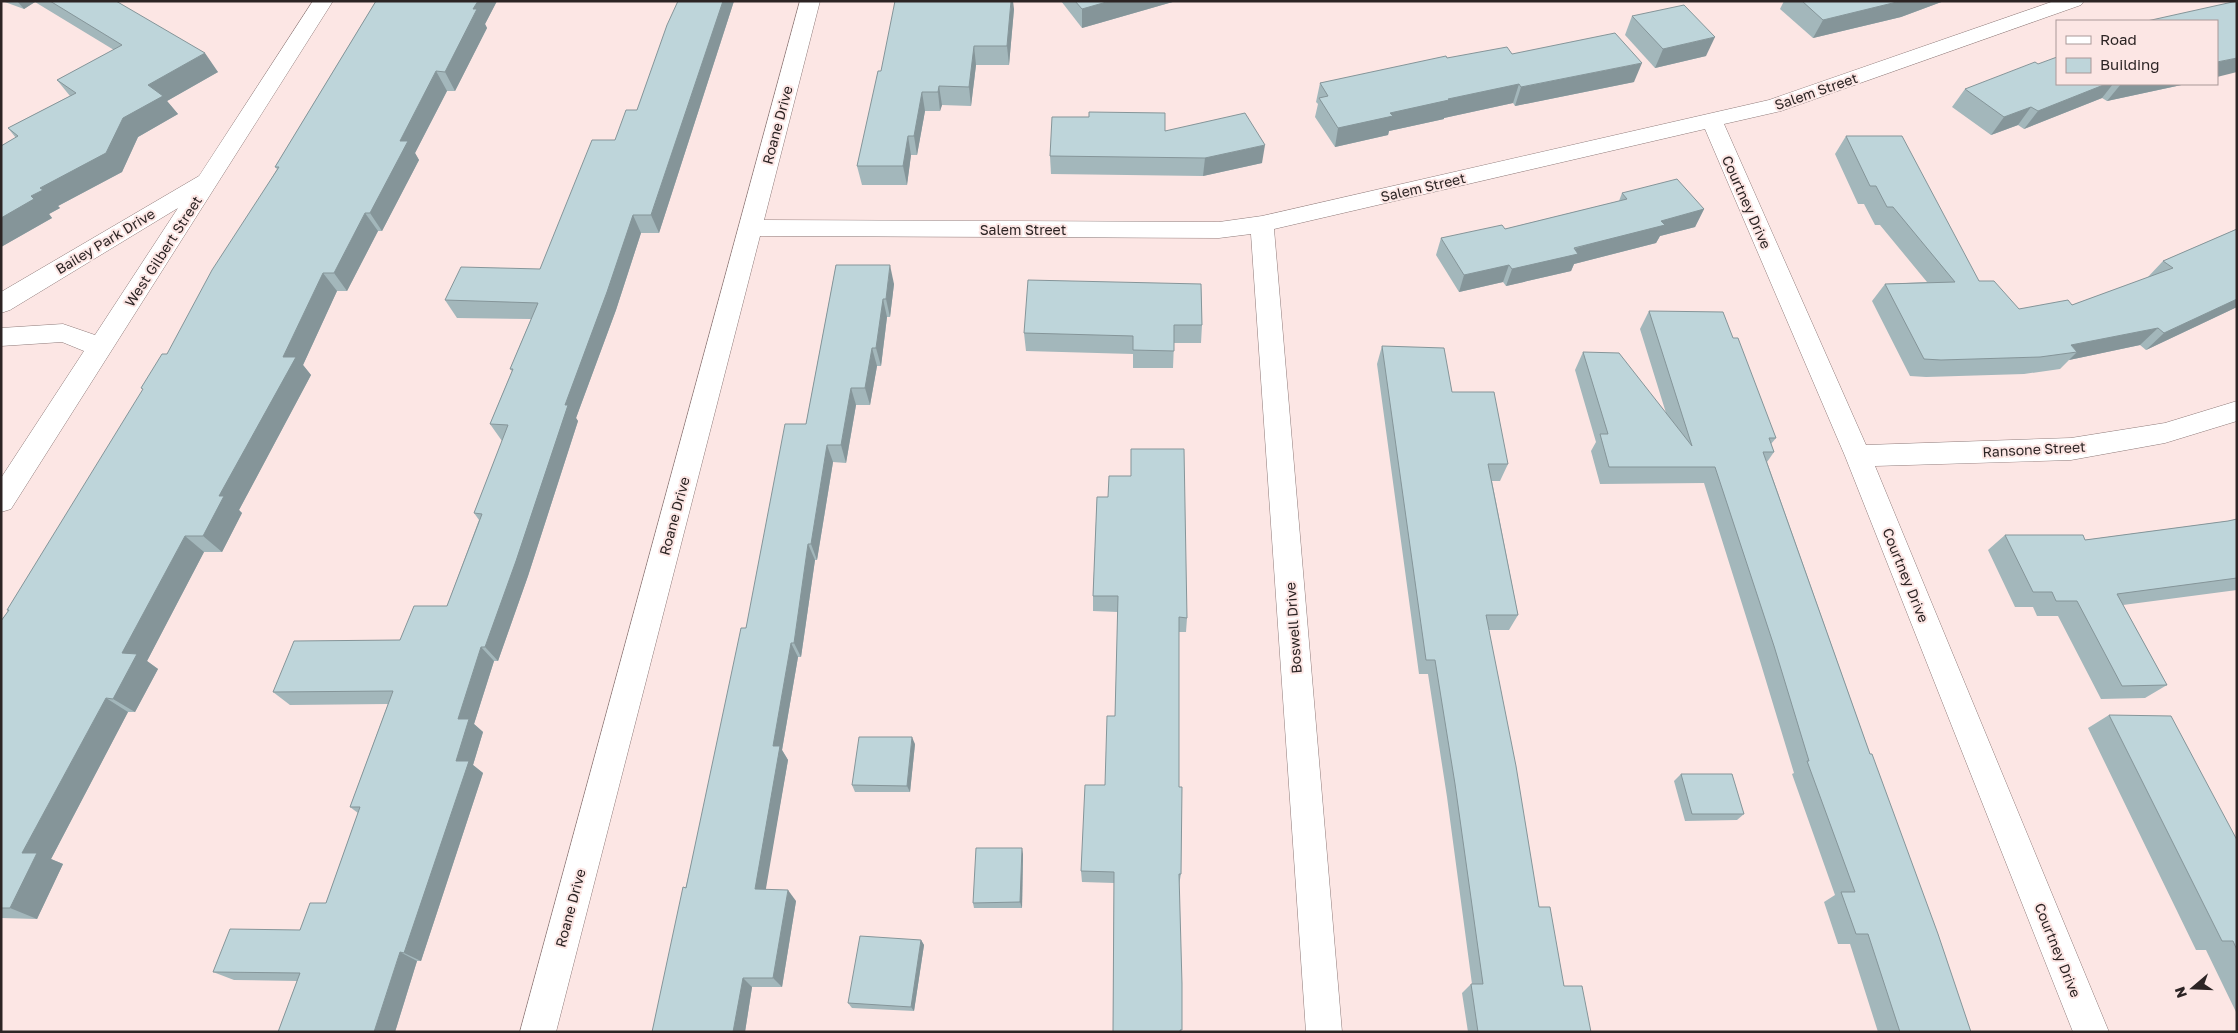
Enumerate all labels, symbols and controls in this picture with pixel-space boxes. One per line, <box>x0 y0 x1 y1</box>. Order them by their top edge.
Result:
legend <box>2056 20 2218 85</box>
text: Road <box>2100 30 2137 48</box>
text: Building <box>2100 55 2160 73</box>
street label: Salem Street <box>1772 69 1860 113</box>
street label: Roane Drive <box>758 84 796 166</box>
street label: Courtney Drive <box>1719 153 1775 251</box>
street label: Salem Street <box>1379 169 1467 205</box>
street label: West Gilbert Street <box>121 192 205 310</box>
street label: Bailey Park Drive <box>52 205 158 277</box>
street label: Salem Street <box>980 221 1066 238</box>
street label: Ransone Street <box>1982 438 2086 460</box>
street label: Roane Drive <box>655 475 693 557</box>
street label: Courtney Drive <box>1879 525 1933 625</box>
street label: Boswell Drive <box>1281 582 1305 674</box>
street label: Roane Drive <box>551 867 589 949</box>
street label: Courtney Drive <box>2031 900 2085 1000</box>
north arrow <box>2168 963 2218 1013</box>
text: N <box>2170 985 2190 1000</box>

